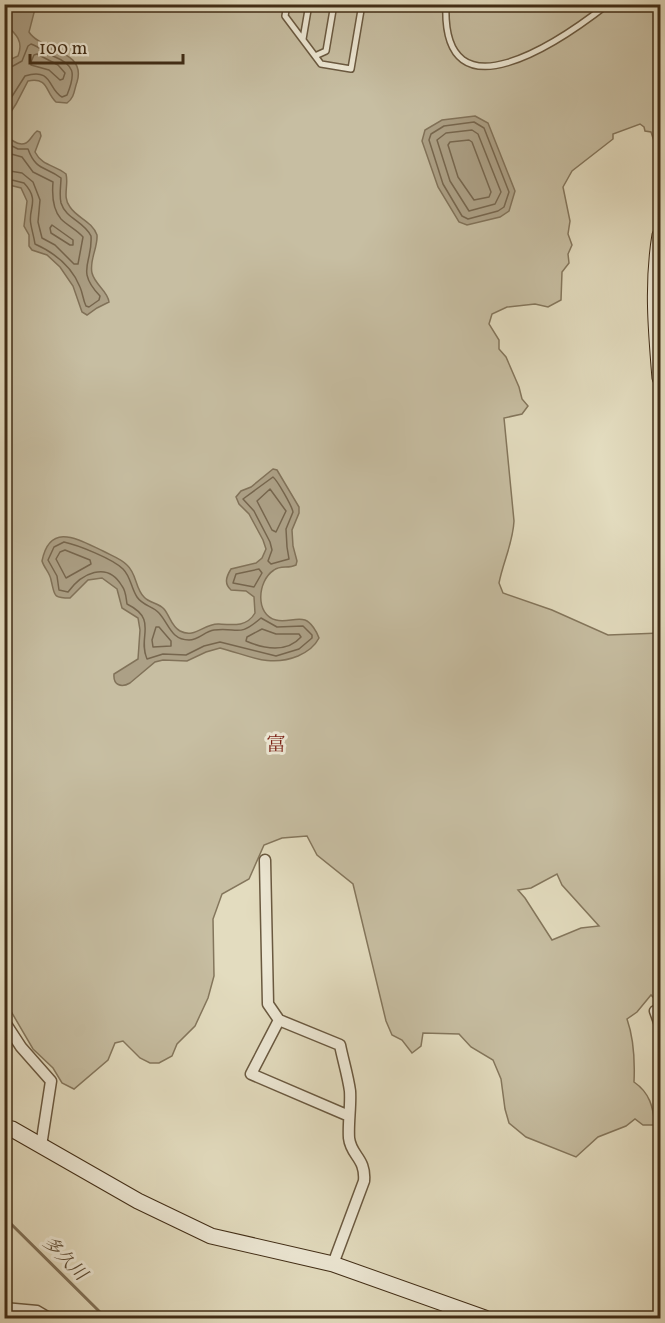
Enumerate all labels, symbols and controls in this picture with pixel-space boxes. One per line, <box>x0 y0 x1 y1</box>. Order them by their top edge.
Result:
scale bar <box>30 27 183 65</box>
text: 100 m <box>39 37 88 62</box>
district label: 富 <box>266 732 286 760</box>
water label: 多久川 <box>36 1231 93 1288</box>

